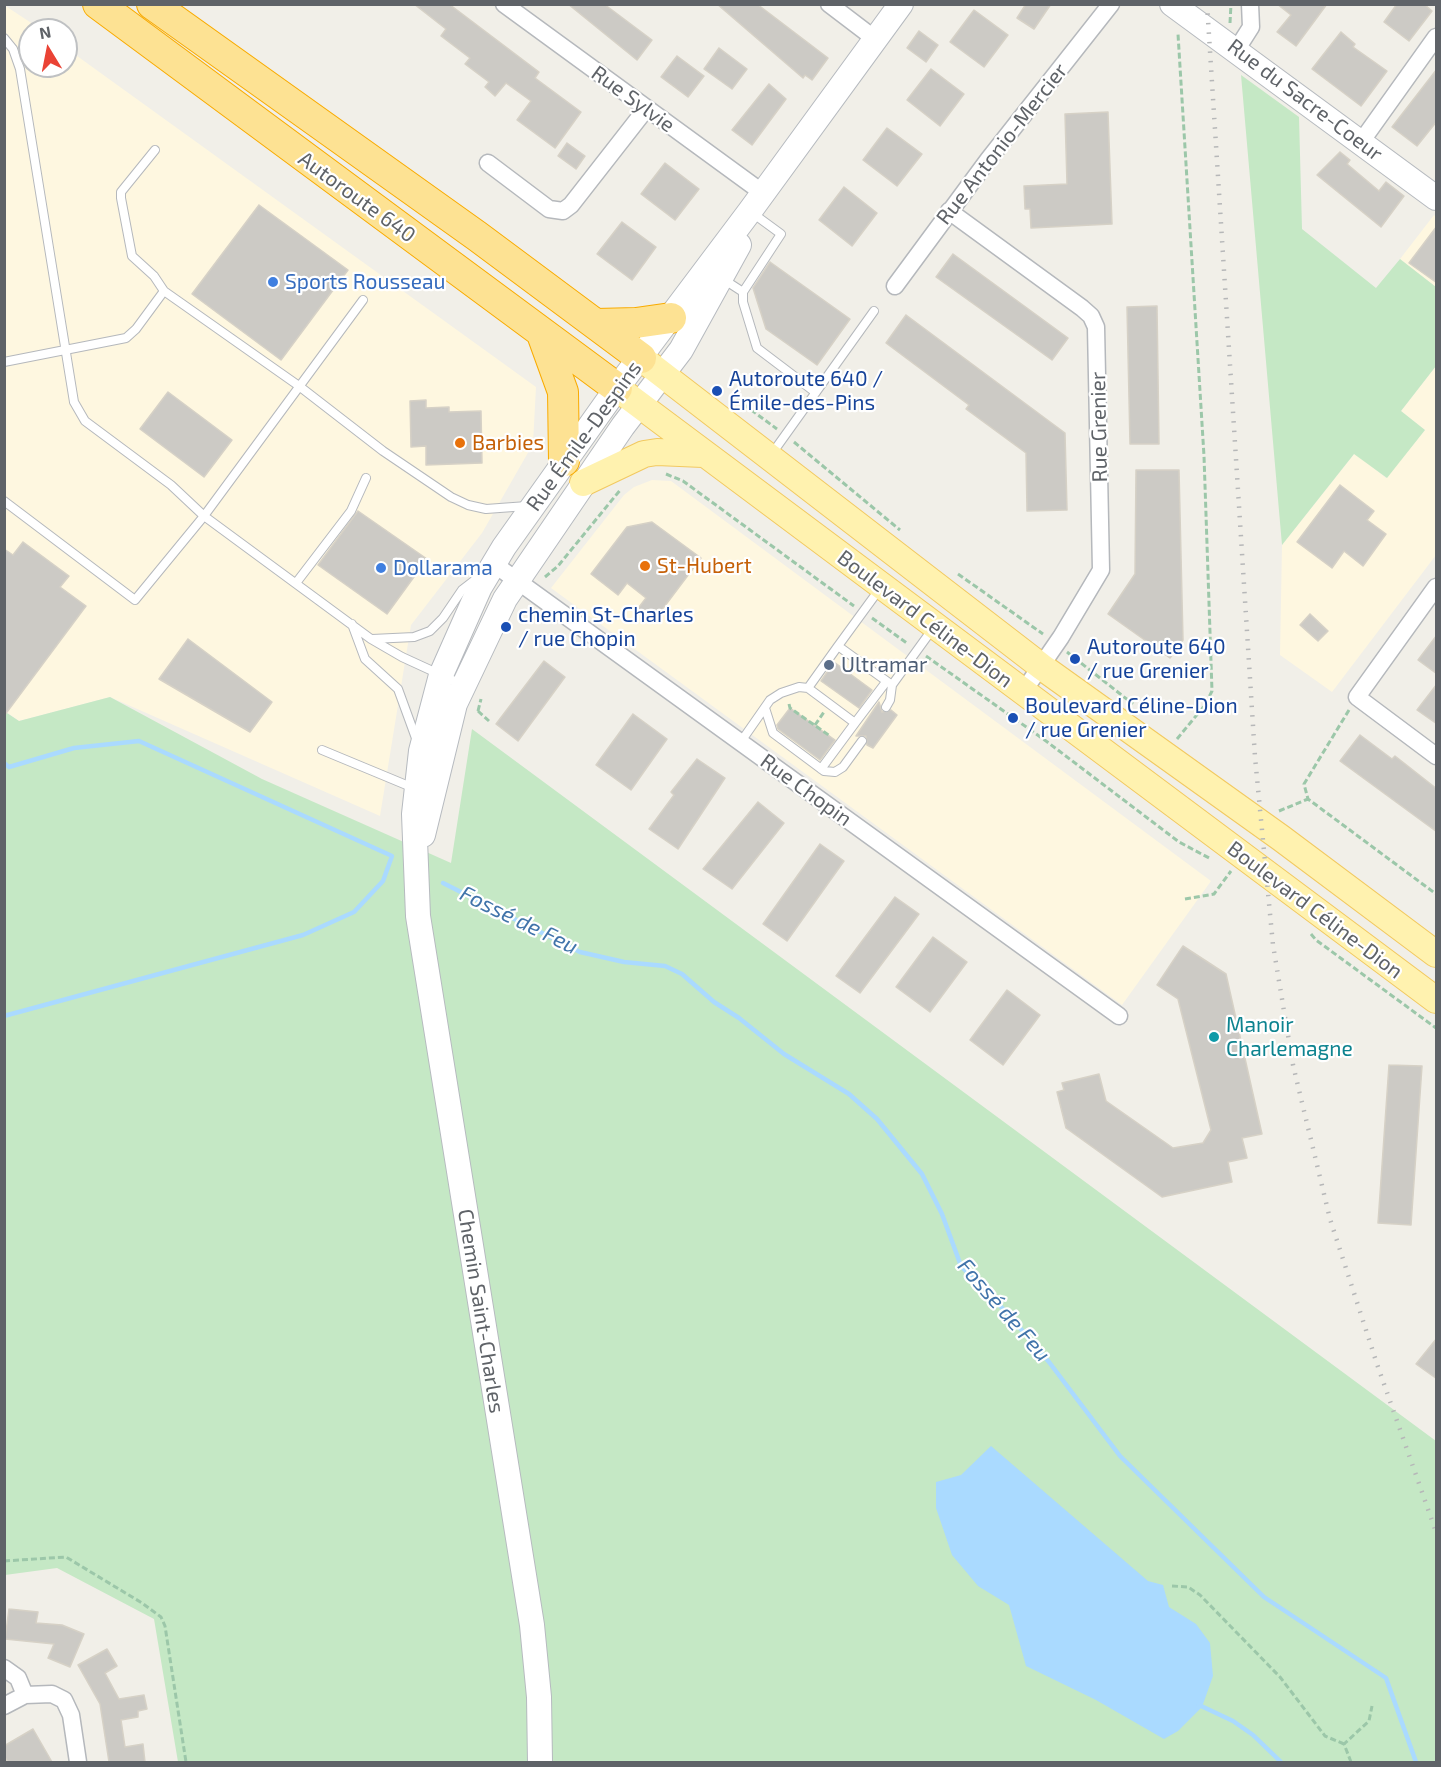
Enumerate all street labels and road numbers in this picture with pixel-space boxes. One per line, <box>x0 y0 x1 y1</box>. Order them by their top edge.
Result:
street label: Rue du Sacre-Coeur <box>1223 33 1387 167</box>
street label: Rue Antonio-Mercier <box>931 58 1073 230</box>
street label: Rue Sylvie <box>586 60 680 138</box>
street label: Autoroute 640 <box>294 146 420 248</box>
street label: Rue Émile-Despins <box>521 356 647 516</box>
street label: Rue Grenier <box>1085 371 1113 483</box>
street label: Boulevard Céline-Dion <box>832 545 1018 693</box>
street label: Rue Chopin <box>755 748 857 832</box>
street label: Boulevard Céline-Dion <box>1222 836 1408 984</box>
street label: Chemin Saint-Charles <box>452 1207 510 1415</box>

